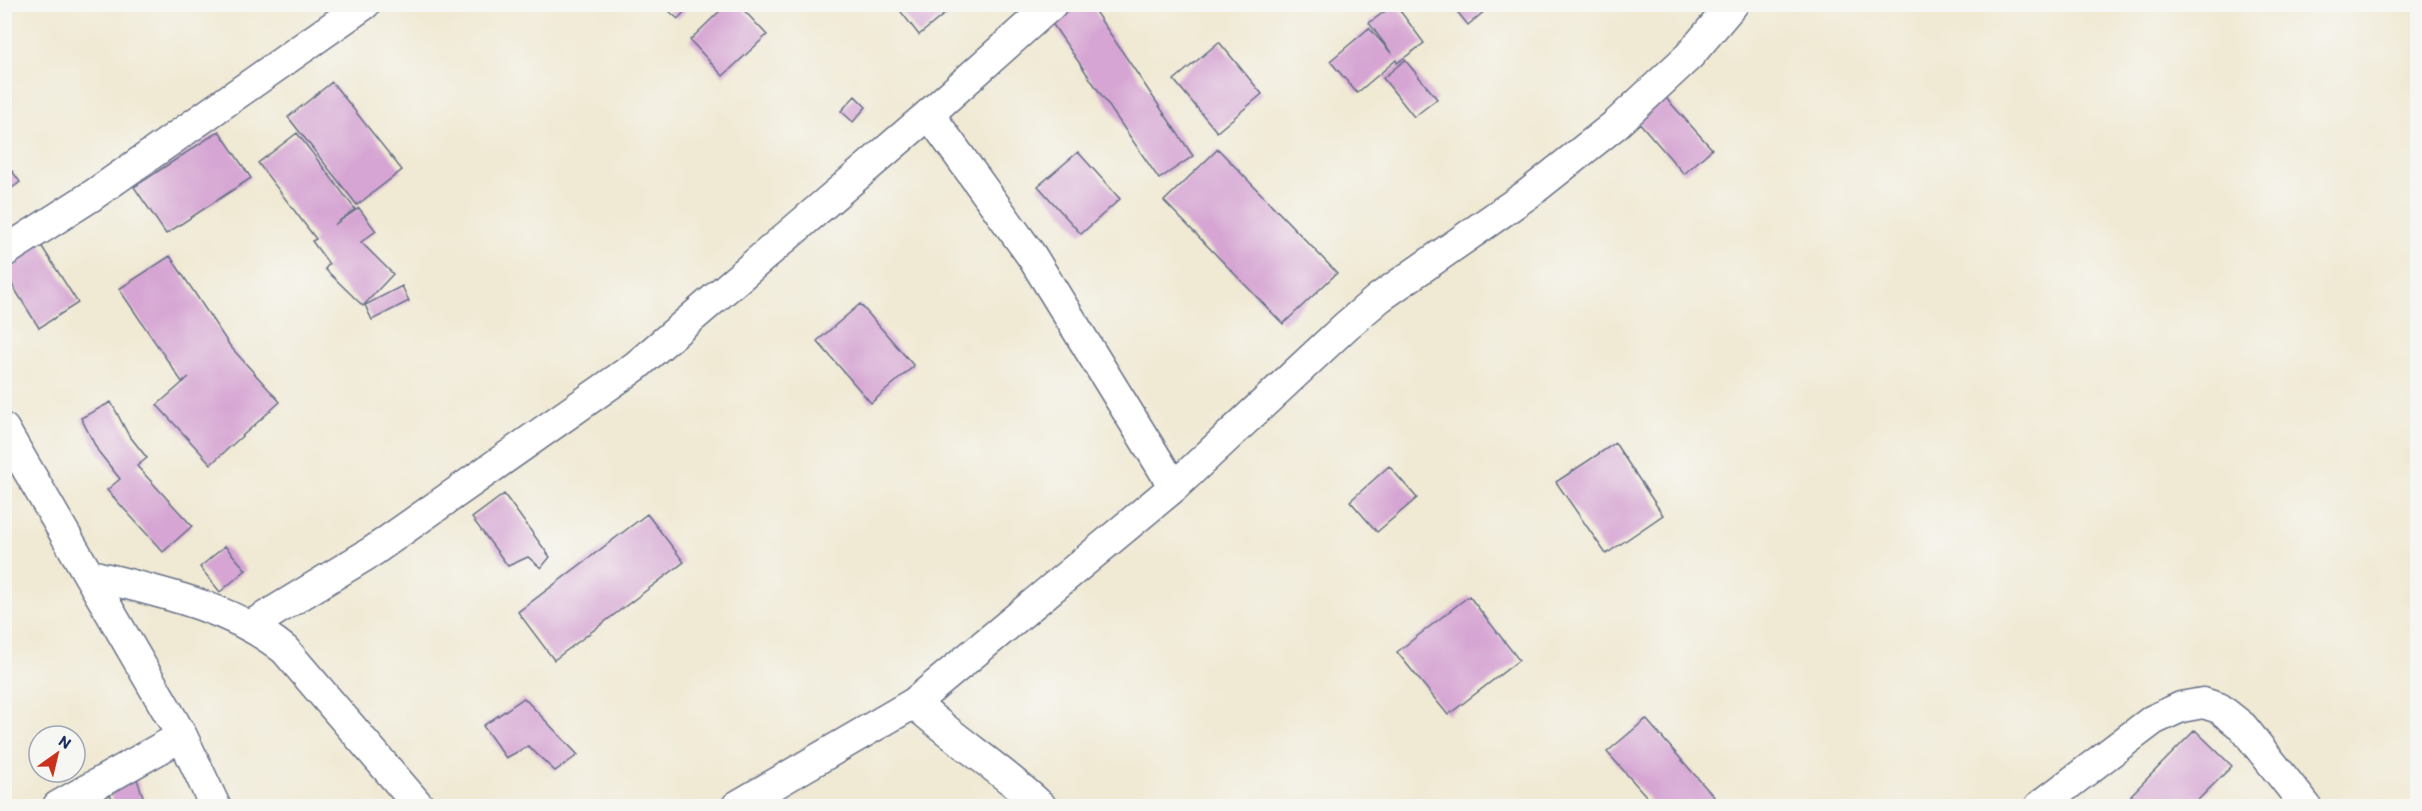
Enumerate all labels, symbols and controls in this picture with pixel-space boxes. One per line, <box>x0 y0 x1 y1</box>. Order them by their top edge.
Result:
north arrow <box>27 724 87 784</box>
text: N <box>55 731 75 753</box>

